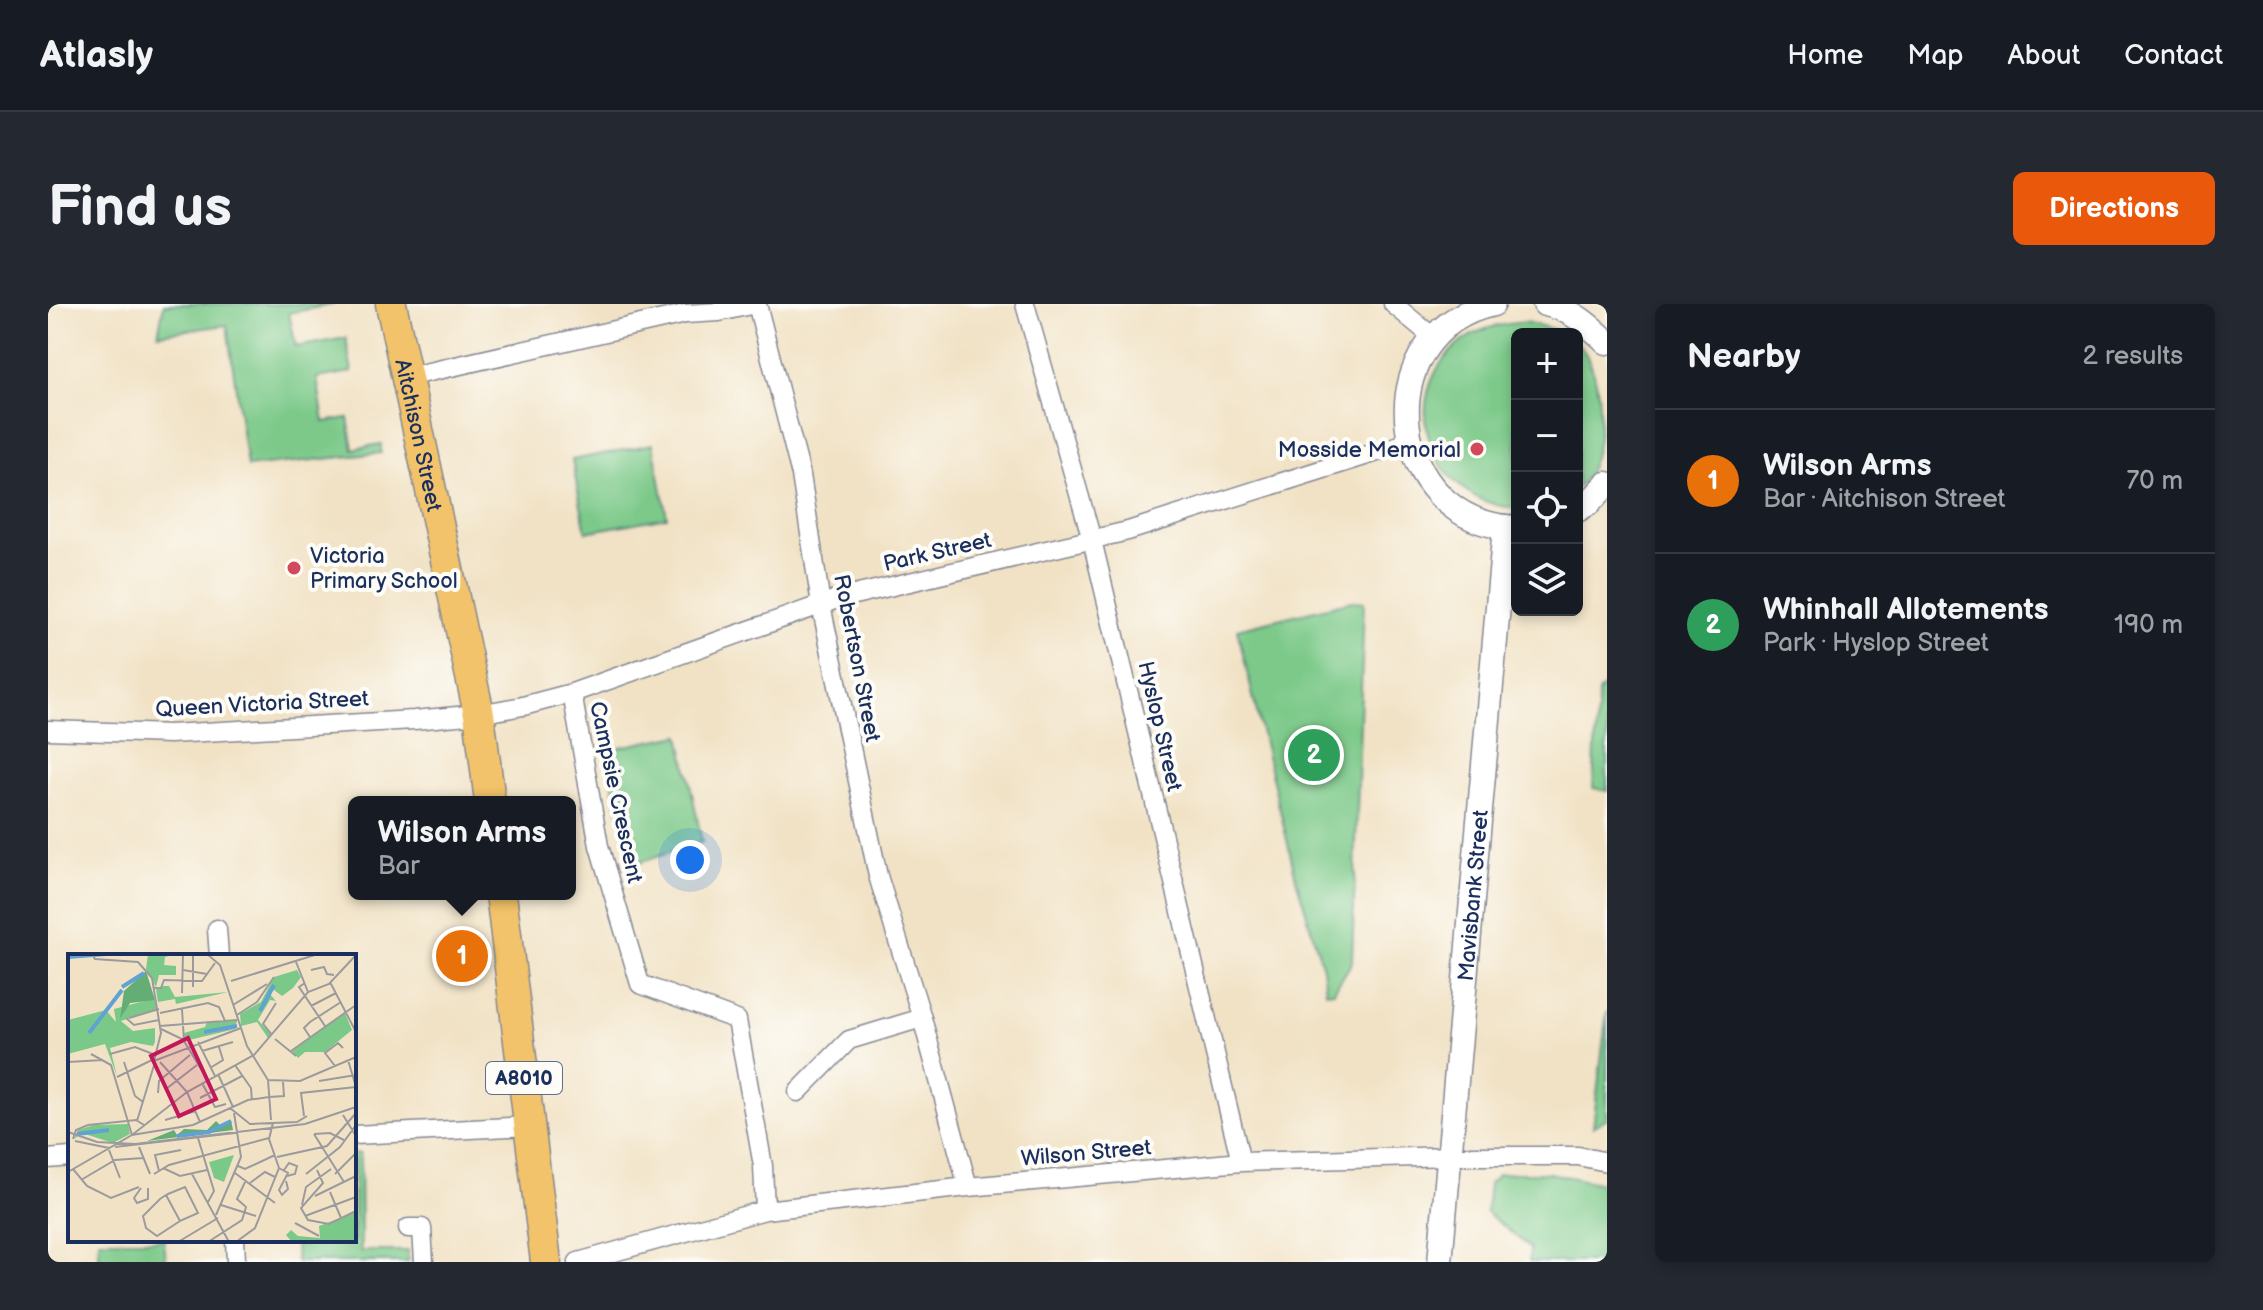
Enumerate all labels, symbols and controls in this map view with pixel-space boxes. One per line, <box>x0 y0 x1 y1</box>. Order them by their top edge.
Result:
text: Atlasly <box>40 33 153 78</box>
text: Home <box>1787 39 1863 72</box>
text: Map <box>1907 39 1964 72</box>
text: About <box>2008 39 2080 72</box>
text: Contact <box>2124 39 2223 72</box>
button: Directions <box>2013 172 2215 245</box>
text: Find us <box>48 175 232 242</box>
map controls <box>1511 328 1583 616</box>
button: + <box>1511 328 1583 400</box>
text: Nearby <box>1687 336 1801 377</box>
text: 2 results <box>2083 341 2183 372</box>
street label: Aitchison Street <box>388 356 447 514</box>
button: − <box>1511 400 1583 472</box>
place label: Mosside Memorial <box>1278 437 1461 464</box>
marker: Mosside Memorial <box>1468 440 1486 458</box>
text: Wilson Arms <box>1763 448 1931 484</box>
text: 1 <box>1708 466 1718 497</box>
text: 70 m <box>2126 466 2183 497</box>
button: locate <box>1511 472 1583 544</box>
text: Bar · Aitchison Street <box>1763 484 2006 515</box>
street label: Park Street <box>881 527 994 578</box>
place label: Victoria Primary School <box>310 543 458 595</box>
button: layers <box>1511 544 1583 616</box>
marker: Victoria Primary School <box>285 559 303 577</box>
street label: Robertson Street <box>827 572 886 745</box>
text: Whinhall Allotements <box>1763 592 2049 628</box>
text: 2 <box>1705 610 1721 641</box>
text: 190 m <box>2114 610 2183 641</box>
text: Park · Hyslop Street <box>1763 628 1989 659</box>
street label: Hyslop Street <box>1131 659 1188 794</box>
street label: Queen Victoria Street <box>155 685 370 724</box>
street label: Campsie Crescent <box>583 699 648 886</box>
pin: 2 <box>1288 725 1340 785</box>
popup <box>348 796 576 900</box>
street label: Mavisbank Street <box>1453 808 1495 982</box>
text: Wilson Arms <box>378 815 546 851</box>
your location <box>670 840 710 880</box>
text: Bar <box>378 851 420 882</box>
pin: 1 <box>436 926 488 986</box>
inset map <box>68 954 356 1242</box>
road number: A8010 <box>486 1062 562 1094</box>
street label: Wilson Street <box>1020 1134 1153 1173</box>

